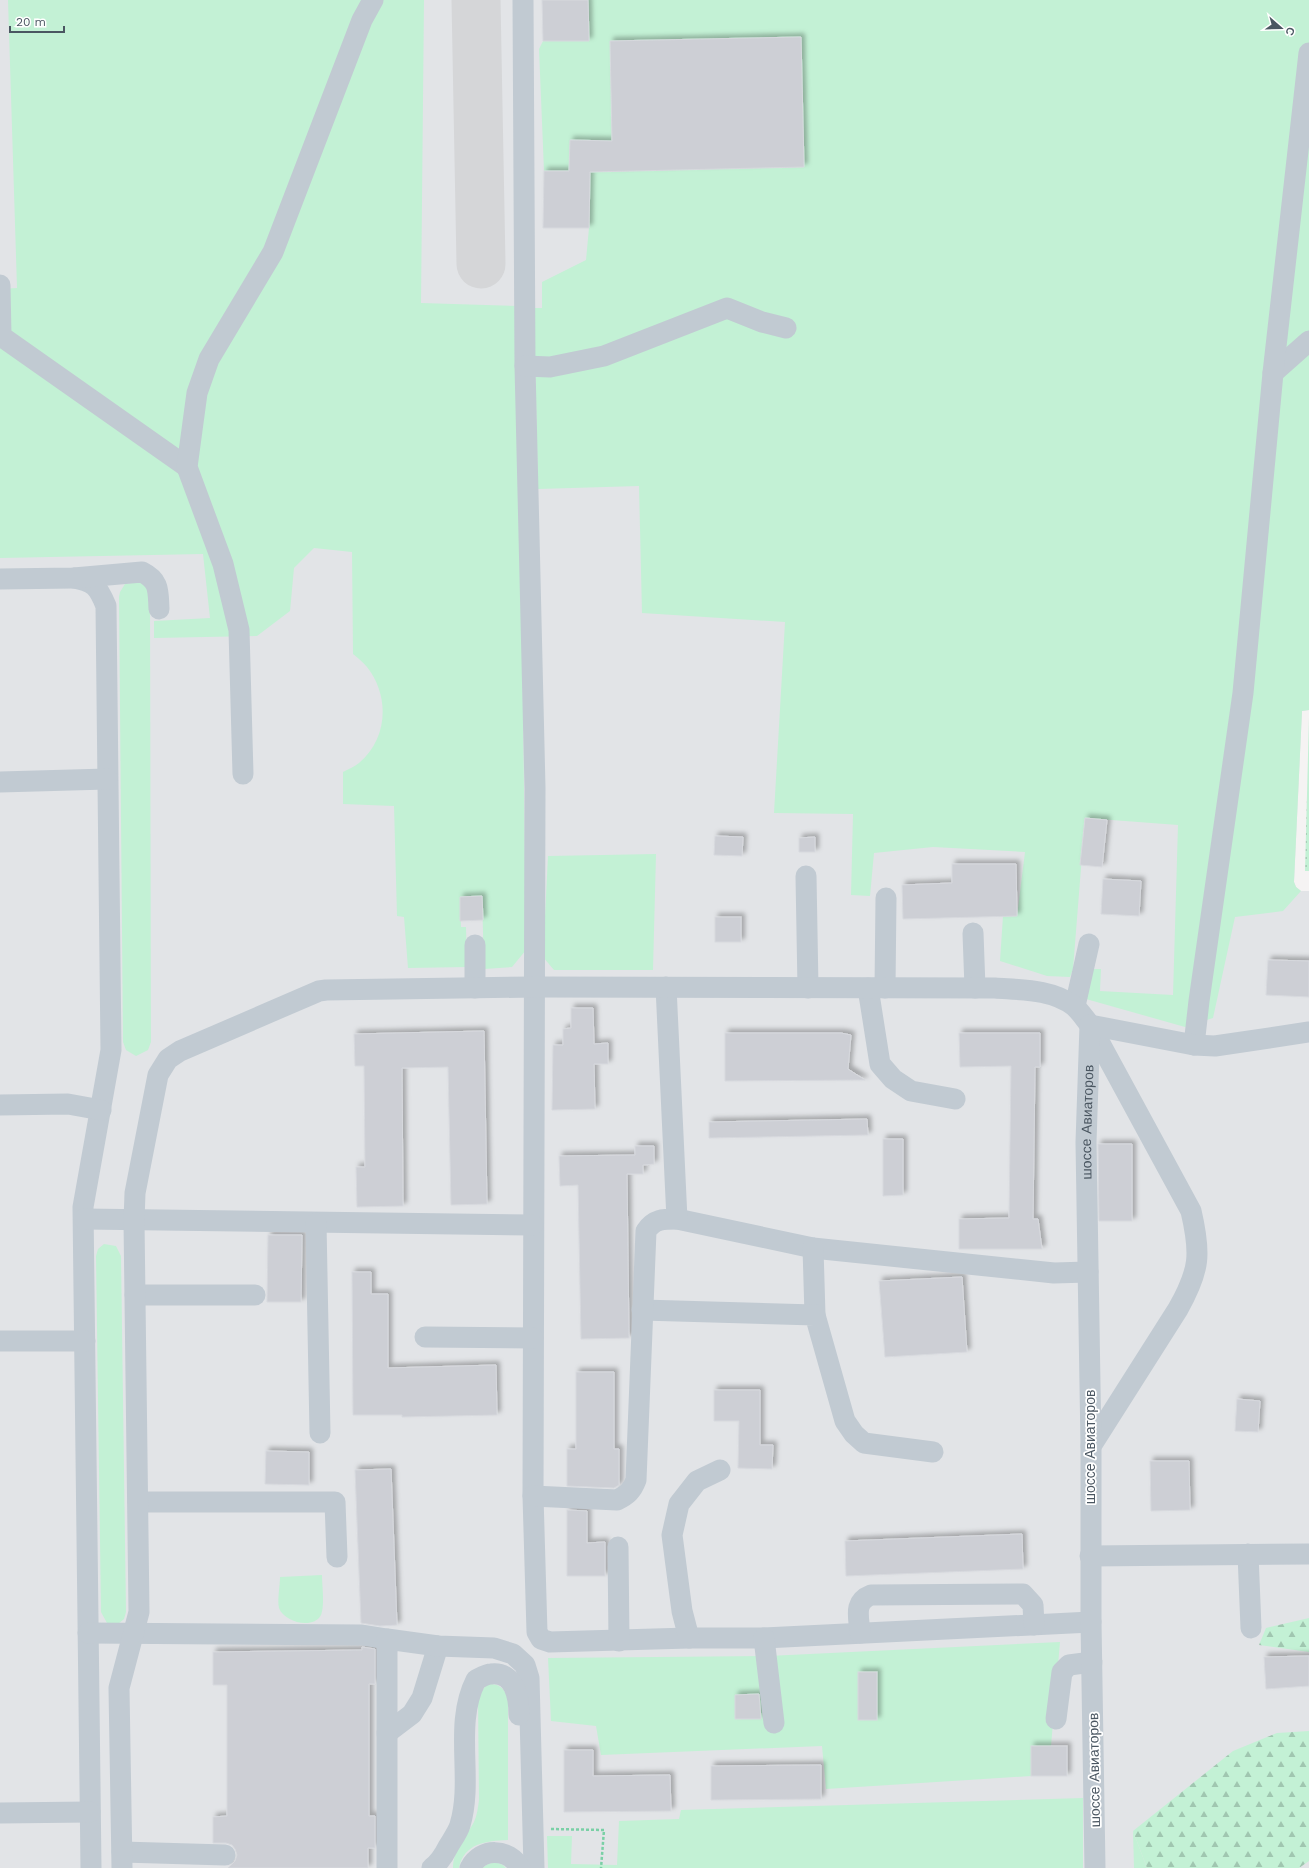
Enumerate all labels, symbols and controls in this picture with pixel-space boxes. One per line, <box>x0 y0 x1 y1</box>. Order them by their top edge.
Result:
scale bar <box>10 8 64 34</box>
north arrow <box>1261 8 1301 48</box>
text: 20 m <box>16 15 46 29</box>
text: С <box>1282 25 1297 37</box>
street label: шоссе Авиаторов <box>1078 1064 1097 1180</box>
street label: шоссе Авиаторов <box>1082 1390 1098 1504</box>
street label: шоссе Авиаторов <box>1085 1713 1103 1827</box>

